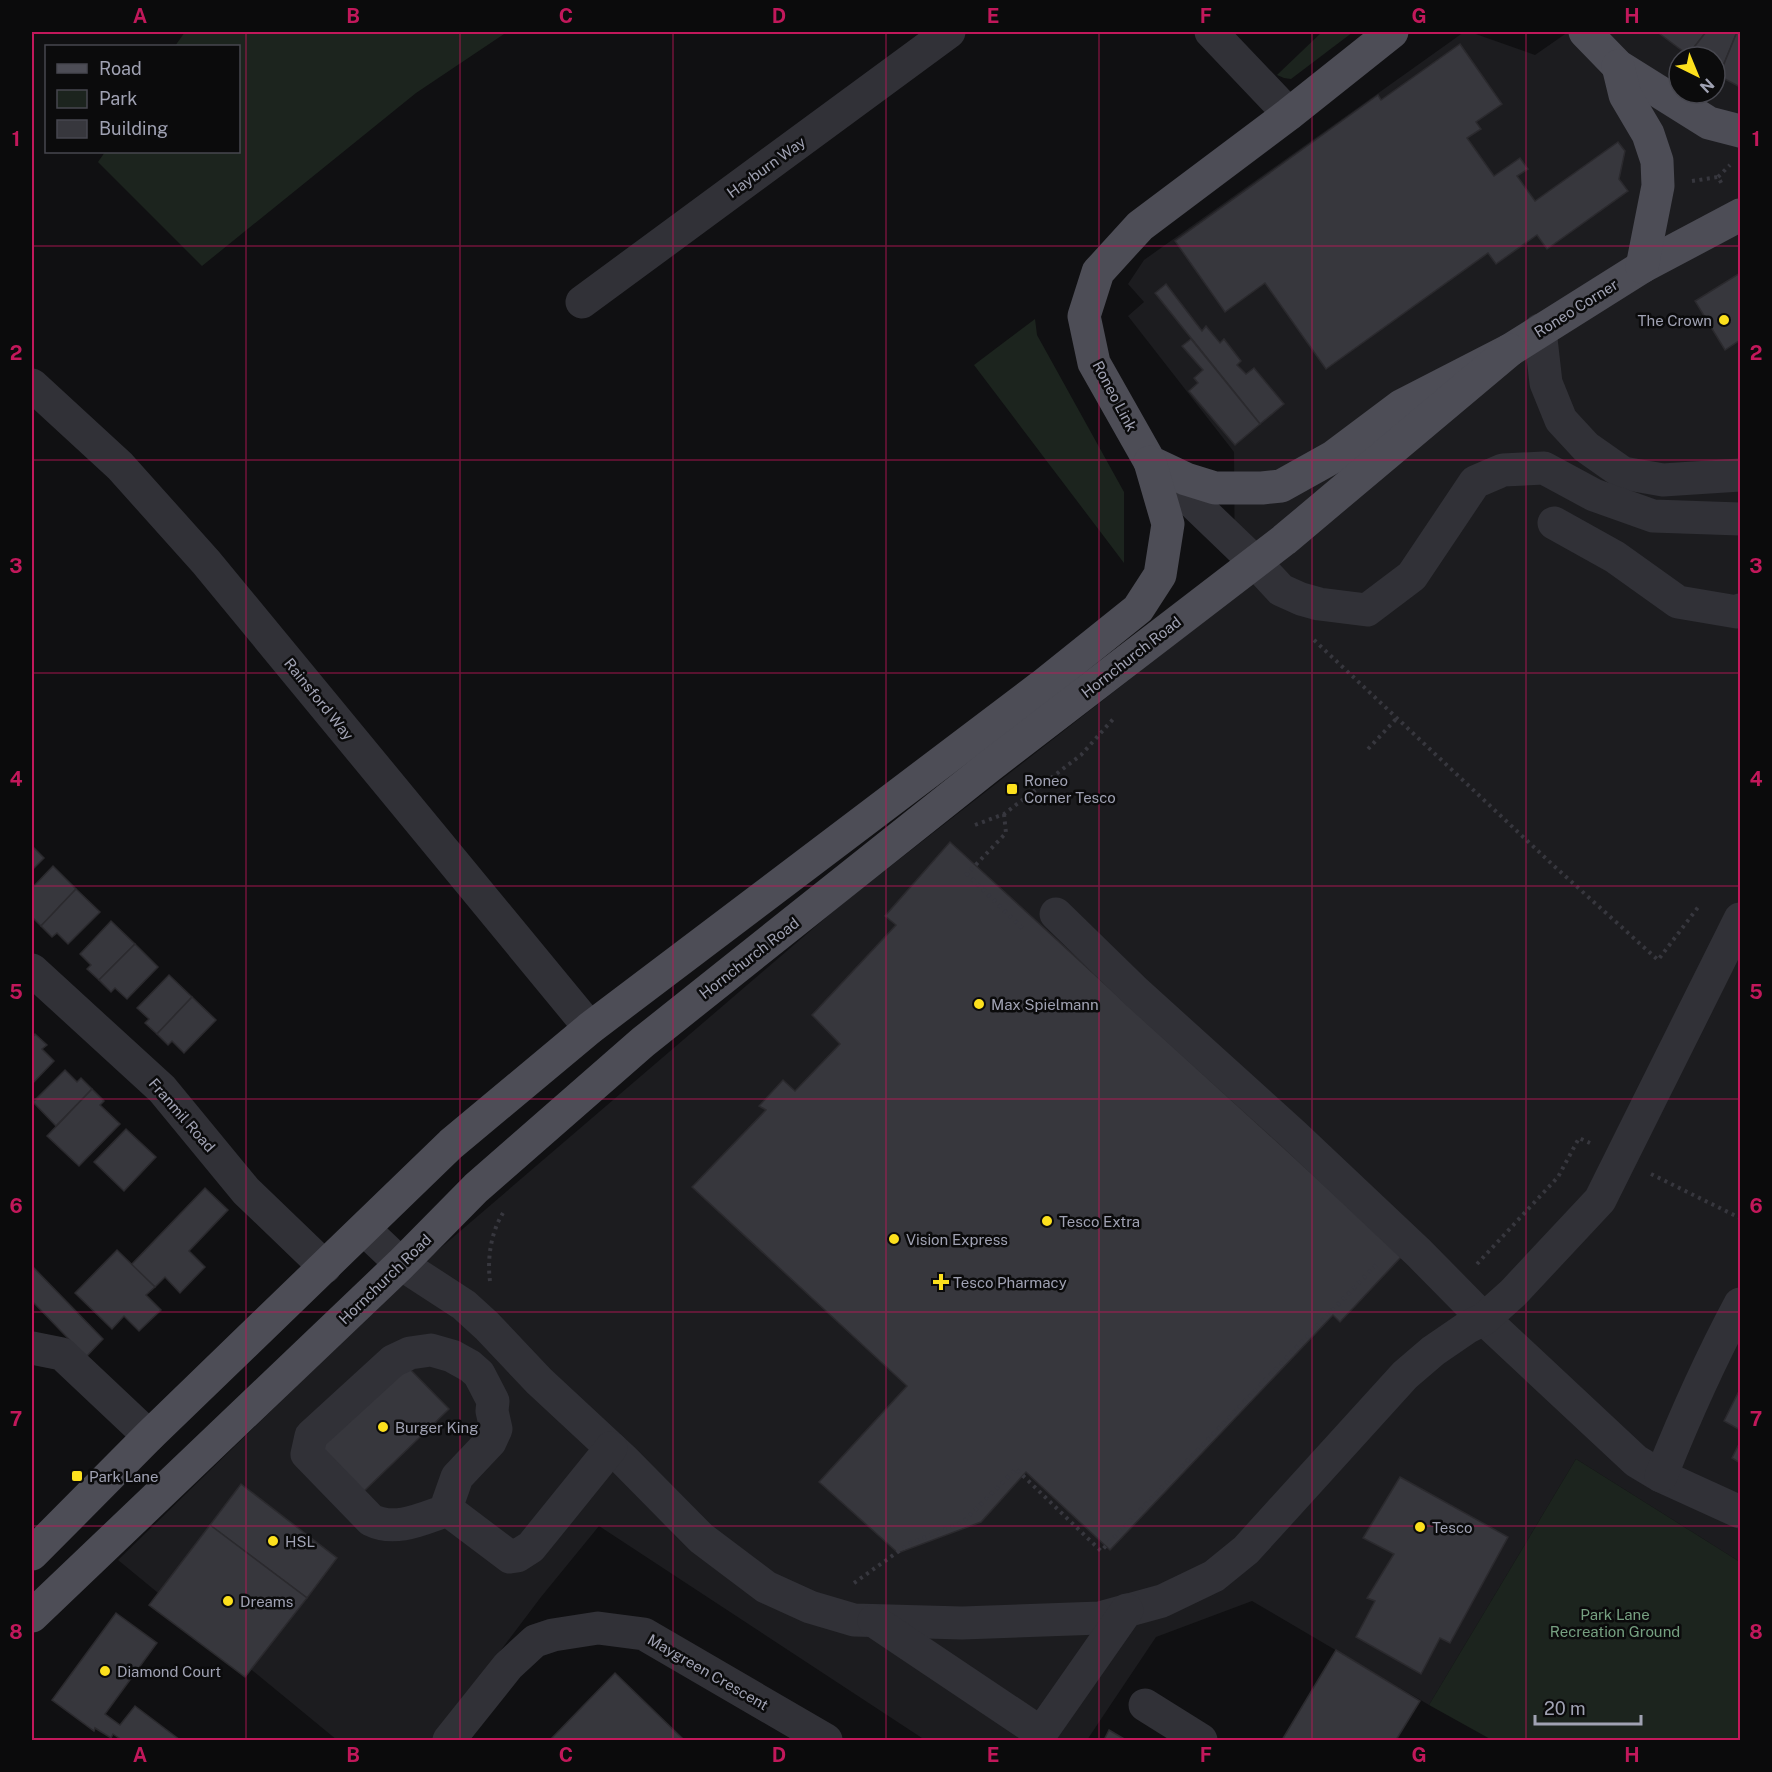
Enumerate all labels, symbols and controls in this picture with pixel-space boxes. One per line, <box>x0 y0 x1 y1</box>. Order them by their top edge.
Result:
text: A <box>133 4 147 28</box>
text: B <box>346 4 360 28</box>
text: C <box>559 4 573 28</box>
text: D <box>772 4 786 28</box>
text: E <box>987 4 999 28</box>
text: F <box>1200 4 1212 28</box>
text: G <box>1411 4 1427 28</box>
text: H <box>1624 4 1640 28</box>
legend <box>45 45 240 153</box>
north arrow <box>1667 45 1727 105</box>
text: Road <box>99 58 142 79</box>
text: N <box>1696 74 1718 97</box>
text: Park <box>99 88 137 109</box>
text: Building <box>99 118 168 139</box>
text: 1 <box>12 127 20 151</box>
text: 1 <box>1752 127 1760 151</box>
street label: Hayburn Way <box>723 133 809 201</box>
street label: Roneo Corner <box>1531 275 1621 340</box>
place label: The Crown <box>1638 312 1712 329</box>
marker: The Crown <box>1717 313 1731 327</box>
text: 2 <box>10 341 22 365</box>
text: 2 <box>1750 341 1762 365</box>
street label: Roneo Link <box>1089 358 1141 434</box>
text: 3 <box>9 554 23 578</box>
text: 3 <box>1749 554 1763 578</box>
street label: Hornchurch Road <box>1078 613 1184 701</box>
street label: Rainsford Way <box>281 655 357 743</box>
text: 4 <box>9 767 23 791</box>
text: 4 <box>1749 767 1763 791</box>
place label: Roneo Corner Tesco <box>1024 772 1116 806</box>
marker: Roneo Corner Tesco <box>1005 782 1019 796</box>
street label: Hornchurch Road <box>696 914 802 1002</box>
text: 5 <box>9 980 23 1004</box>
text: 5 <box>1749 980 1763 1004</box>
place label: Max Spielmann <box>991 996 1099 1013</box>
marker: Max Spielmann <box>972 997 986 1011</box>
street label: Franmil Road <box>145 1075 219 1155</box>
text: 6 <box>9 1194 23 1218</box>
text: 6 <box>1749 1194 1763 1218</box>
place label: Tesco Extra <box>1059 1213 1140 1230</box>
marker: Tesco Extra <box>1040 1214 1054 1228</box>
street label: Hornchurch Road <box>335 1231 435 1327</box>
place label: Vision Express <box>906 1231 1008 1248</box>
marker: Vision Express <box>887 1232 901 1246</box>
place label: Tesco Pharmacy <box>953 1274 1067 1291</box>
marker: Tesco Pharmacy <box>934 1275 948 1289</box>
text: 7 <box>10 1407 22 1431</box>
text: 7 <box>1750 1407 1762 1431</box>
place label: Burger King <box>395 1419 479 1436</box>
marker: Burger King <box>376 1420 390 1434</box>
place label: Park Lane <box>89 1468 159 1485</box>
marker: Park Lane <box>70 1469 84 1483</box>
place label: Tesco <box>1432 1519 1473 1536</box>
marker: Tesco <box>1413 1520 1427 1534</box>
place label: HSL <box>285 1533 315 1550</box>
marker: HSL <box>266 1534 280 1548</box>
place label: Dreams <box>240 1593 293 1610</box>
marker: Dreams <box>221 1594 235 1608</box>
park label: Park Lane Recreation Ground <box>1550 1606 1680 1640</box>
text: 8 <box>9 1620 23 1644</box>
text: 8 <box>1749 1620 1763 1644</box>
street label: Maygreen Crescent <box>645 1631 771 1714</box>
place label: Diamond Court <box>117 1663 221 1680</box>
marker: Diamond Court <box>98 1664 112 1678</box>
scale bar <box>1535 1688 1642 1726</box>
text: 20 m <box>1544 1698 1586 1719</box>
text: A <box>133 1743 147 1767</box>
text: B <box>346 1743 360 1767</box>
text: C <box>559 1743 573 1767</box>
text: D <box>772 1743 786 1767</box>
text: E <box>987 1743 999 1767</box>
text: F <box>1200 1743 1212 1767</box>
text: G <box>1411 1743 1427 1767</box>
text: H <box>1624 1743 1640 1767</box>

